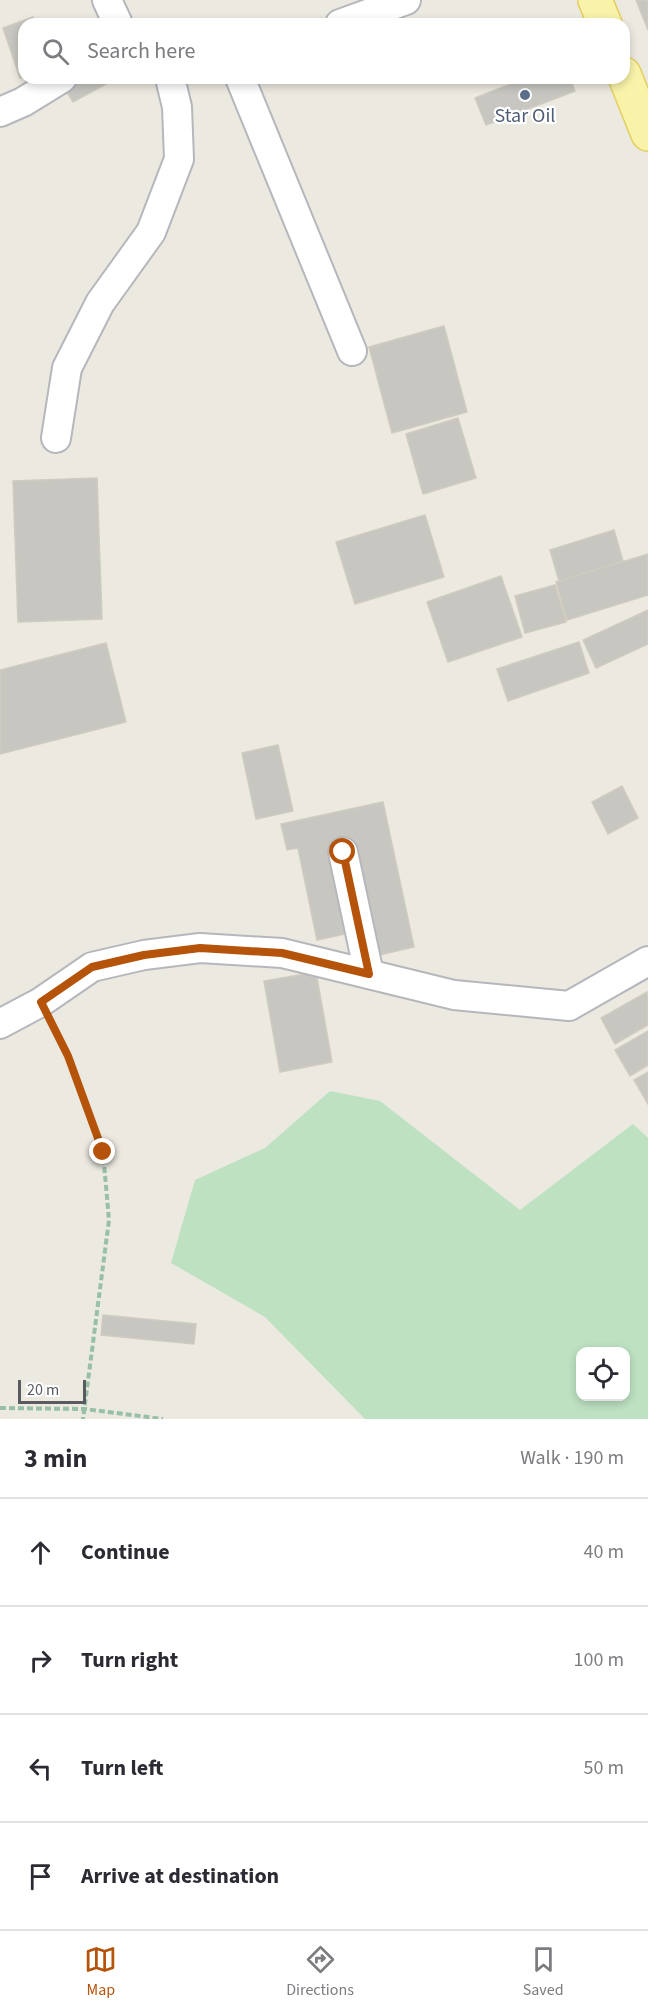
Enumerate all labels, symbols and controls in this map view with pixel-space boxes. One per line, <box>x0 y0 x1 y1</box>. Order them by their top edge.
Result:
search box <box>18 18 630 84</box>
icon: search <box>39 35 72 68</box>
text: Search here <box>87 35 195 67</box>
marker: Star Oil <box>518 88 532 102</box>
place label: Star Oil <box>495 102 555 130</box>
route start <box>329 838 355 864</box>
route end <box>89 1138 115 1164</box>
map controls <box>576 1347 630 1401</box>
button: locate <box>576 1347 630 1401</box>
scale bar <box>18 1377 86 1404</box>
text: 20 m <box>27 1379 59 1401</box>
text: 3 min <box>24 1440 87 1477</box>
text: Walk · 190 m <box>520 1444 624 1472</box>
icon: ahead <box>24 1536 57 1569</box>
text: Continue <box>81 1536 170 1568</box>
text: 40 m <box>584 1538 624 1566</box>
icon: right <box>24 1644 57 1677</box>
text: Turn right <box>81 1644 178 1676</box>
text: 100 m <box>574 1646 624 1674</box>
icon: left <box>24 1752 57 1785</box>
text: Turn left <box>81 1752 163 1784</box>
text: 50 m <box>584 1754 624 1782</box>
icon: arrive <box>24 1860 57 1893</box>
text: Arrive at destination <box>81 1860 279 1892</box>
tab: Map <box>84 1943 117 2001</box>
tab: Directions <box>286 1943 354 2001</box>
tab: Saved <box>523 1943 564 2001</box>

